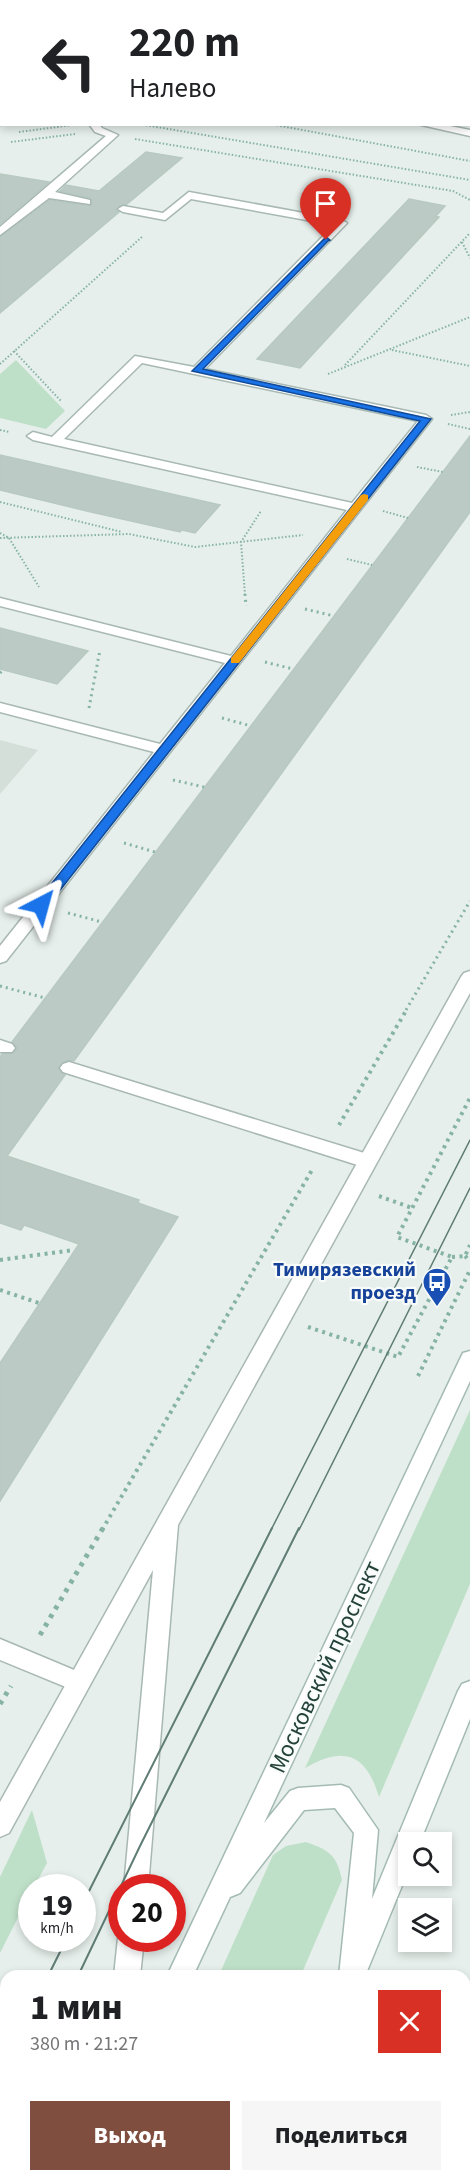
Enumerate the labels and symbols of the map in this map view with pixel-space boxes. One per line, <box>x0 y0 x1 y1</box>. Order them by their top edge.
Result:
pin <box>300 178 351 240</box>
position arrow <box>9 873 73 937</box>
place label: Тимирязевский проезд <box>273 1256 416 1307</box>
bus stop icon: Тимирязевский проезд <box>421 1266 453 1308</box>
street label: Московский проспект <box>260 1555 390 1779</box>
speed limit sign: 20 <box>108 1874 186 1952</box>

